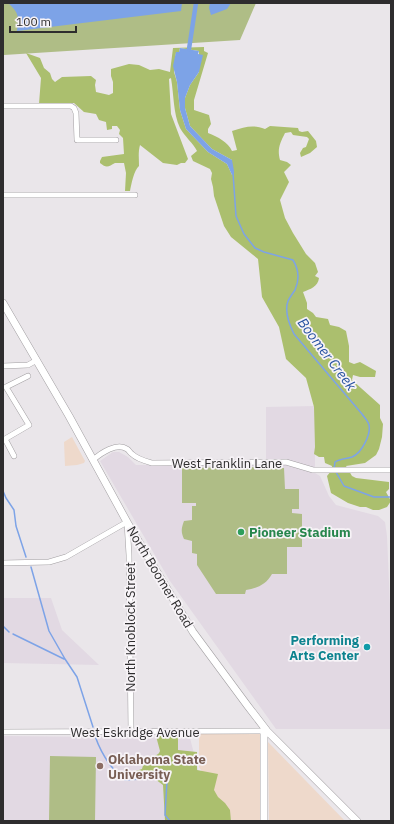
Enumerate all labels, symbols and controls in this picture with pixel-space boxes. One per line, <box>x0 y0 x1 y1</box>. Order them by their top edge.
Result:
scale bar <box>10 8 76 34</box>
text: 100 m <box>16 14 51 29</box>
water label: Boomer Creek <box>294 314 361 395</box>
street label: West Franklin Lane <box>172 455 282 472</box>
street label: North Boomer Road <box>123 523 197 631</box>
place label: Pioneer Stadium <box>249 524 351 541</box>
marker: Pioneer Stadium <box>236 527 246 537</box>
street label: North Knoblock Street <box>122 562 139 692</box>
place label: Performing Arts Center <box>289 632 360 664</box>
marker: Performing Arts Center <box>362 642 372 652</box>
street label: West Eskridge Avenue <box>70 724 200 741</box>
place label: Oklahoma State University <box>108 751 206 783</box>
marker: Oklahoma State University <box>95 761 105 771</box>

